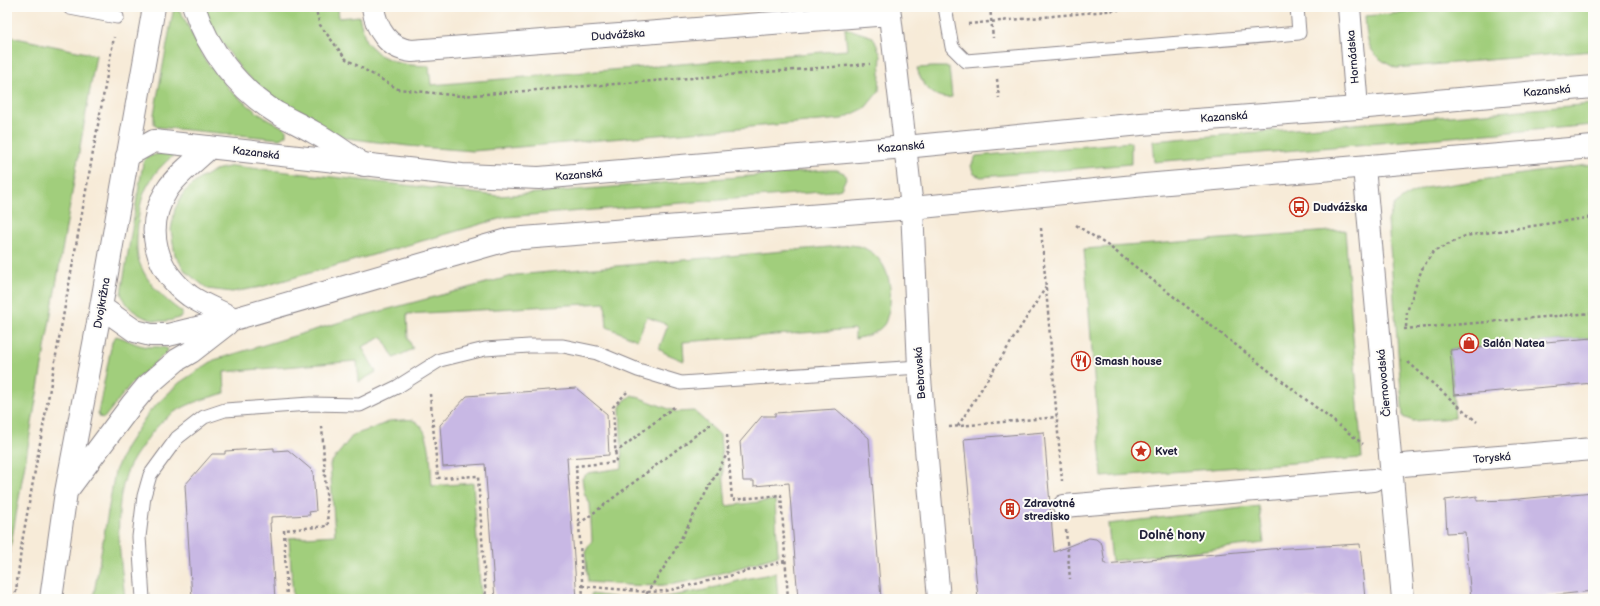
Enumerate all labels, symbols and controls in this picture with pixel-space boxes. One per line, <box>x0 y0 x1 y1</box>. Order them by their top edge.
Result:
street label: Dudvážska <box>591 27 645 43</box>
street label: Hornádska <box>1344 30 1362 84</box>
street label: Kazanská <box>1523 82 1571 100</box>
street label: Kazanská <box>1200 109 1248 125</box>
street label: Kazanská <box>877 138 925 156</box>
street label: Kazanská <box>232 144 280 162</box>
street label: Kazanská <box>555 166 603 184</box>
bus stop icon: Dudvážska <box>1288 196 1310 218</box>
place label: Dudvážska <box>1313 201 1368 214</box>
street label: Dvojkrížna <box>91 276 113 330</box>
shop icon: Salón Natea <box>1458 332 1480 354</box>
place label: Salón Natea <box>1483 337 1545 350</box>
street label: Bebravská <box>912 346 928 400</box>
street label: Čiernovodská <box>1374 349 1393 417</box>
restaurant icon: Smash house <box>1070 350 1092 372</box>
place label: Smash house <box>1095 355 1162 368</box>
place icon: Kvet <box>1130 440 1152 462</box>
place label: Kvet <box>1155 445 1178 458</box>
street label: Toryská <box>1473 450 1511 466</box>
place label: Zdravotné stredisko <box>1024 497 1076 523</box>
building icon: Zdravotné stredisko <box>999 498 1021 520</box>
district label: Dolné hony <box>1139 527 1205 543</box>

